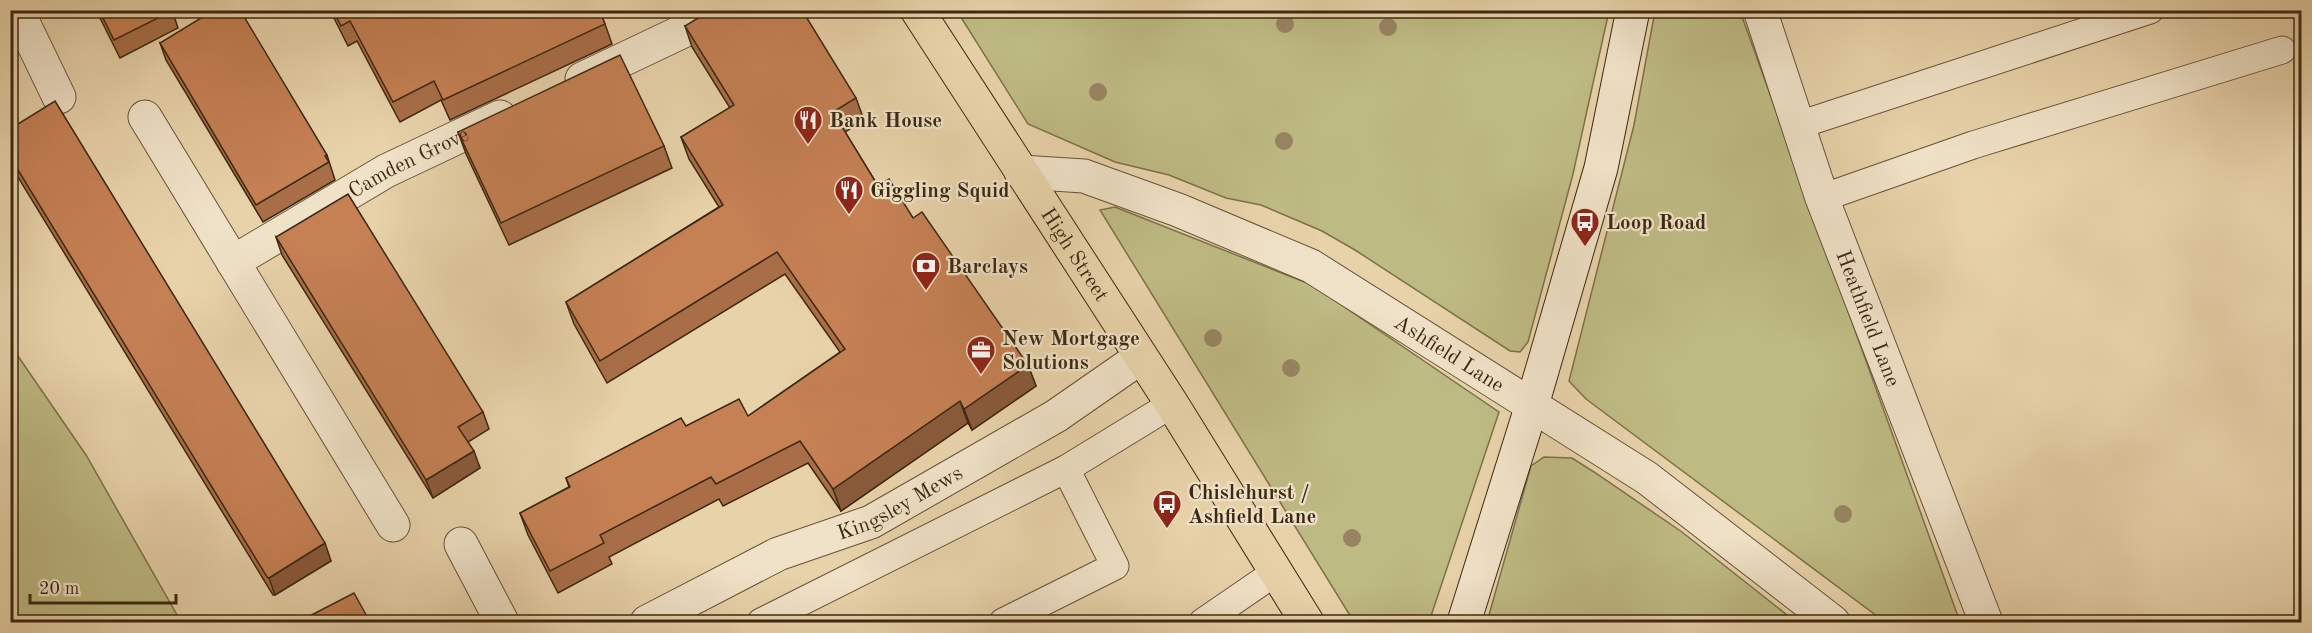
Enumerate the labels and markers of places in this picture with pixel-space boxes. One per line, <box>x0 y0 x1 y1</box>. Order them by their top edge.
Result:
restaurant icon: Bank House <box>792 104 824 146</box>
place label: Bank House <box>829 111 942 132</box>
restaurant icon: Giggling Squid <box>833 174 865 216</box>
place label: Giggling Squid <box>870 181 1010 202</box>
bus stop icon: Loop Road <box>1569 206 1601 248</box>
place label: Loop Road <box>1606 213 1706 234</box>
bank icon: Barclays <box>910 250 942 292</box>
place label: Barclays <box>947 257 1028 278</box>
place label: New Mortgage Solutions <box>1002 329 1140 374</box>
office icon: New Mortgage Solutions <box>965 334 997 376</box>
place label: Chislehurst / Ashfield Lane <box>1188 483 1316 528</box>
bus stop icon: Chislehurst / Ashfield Lane <box>1151 488 1183 530</box>

